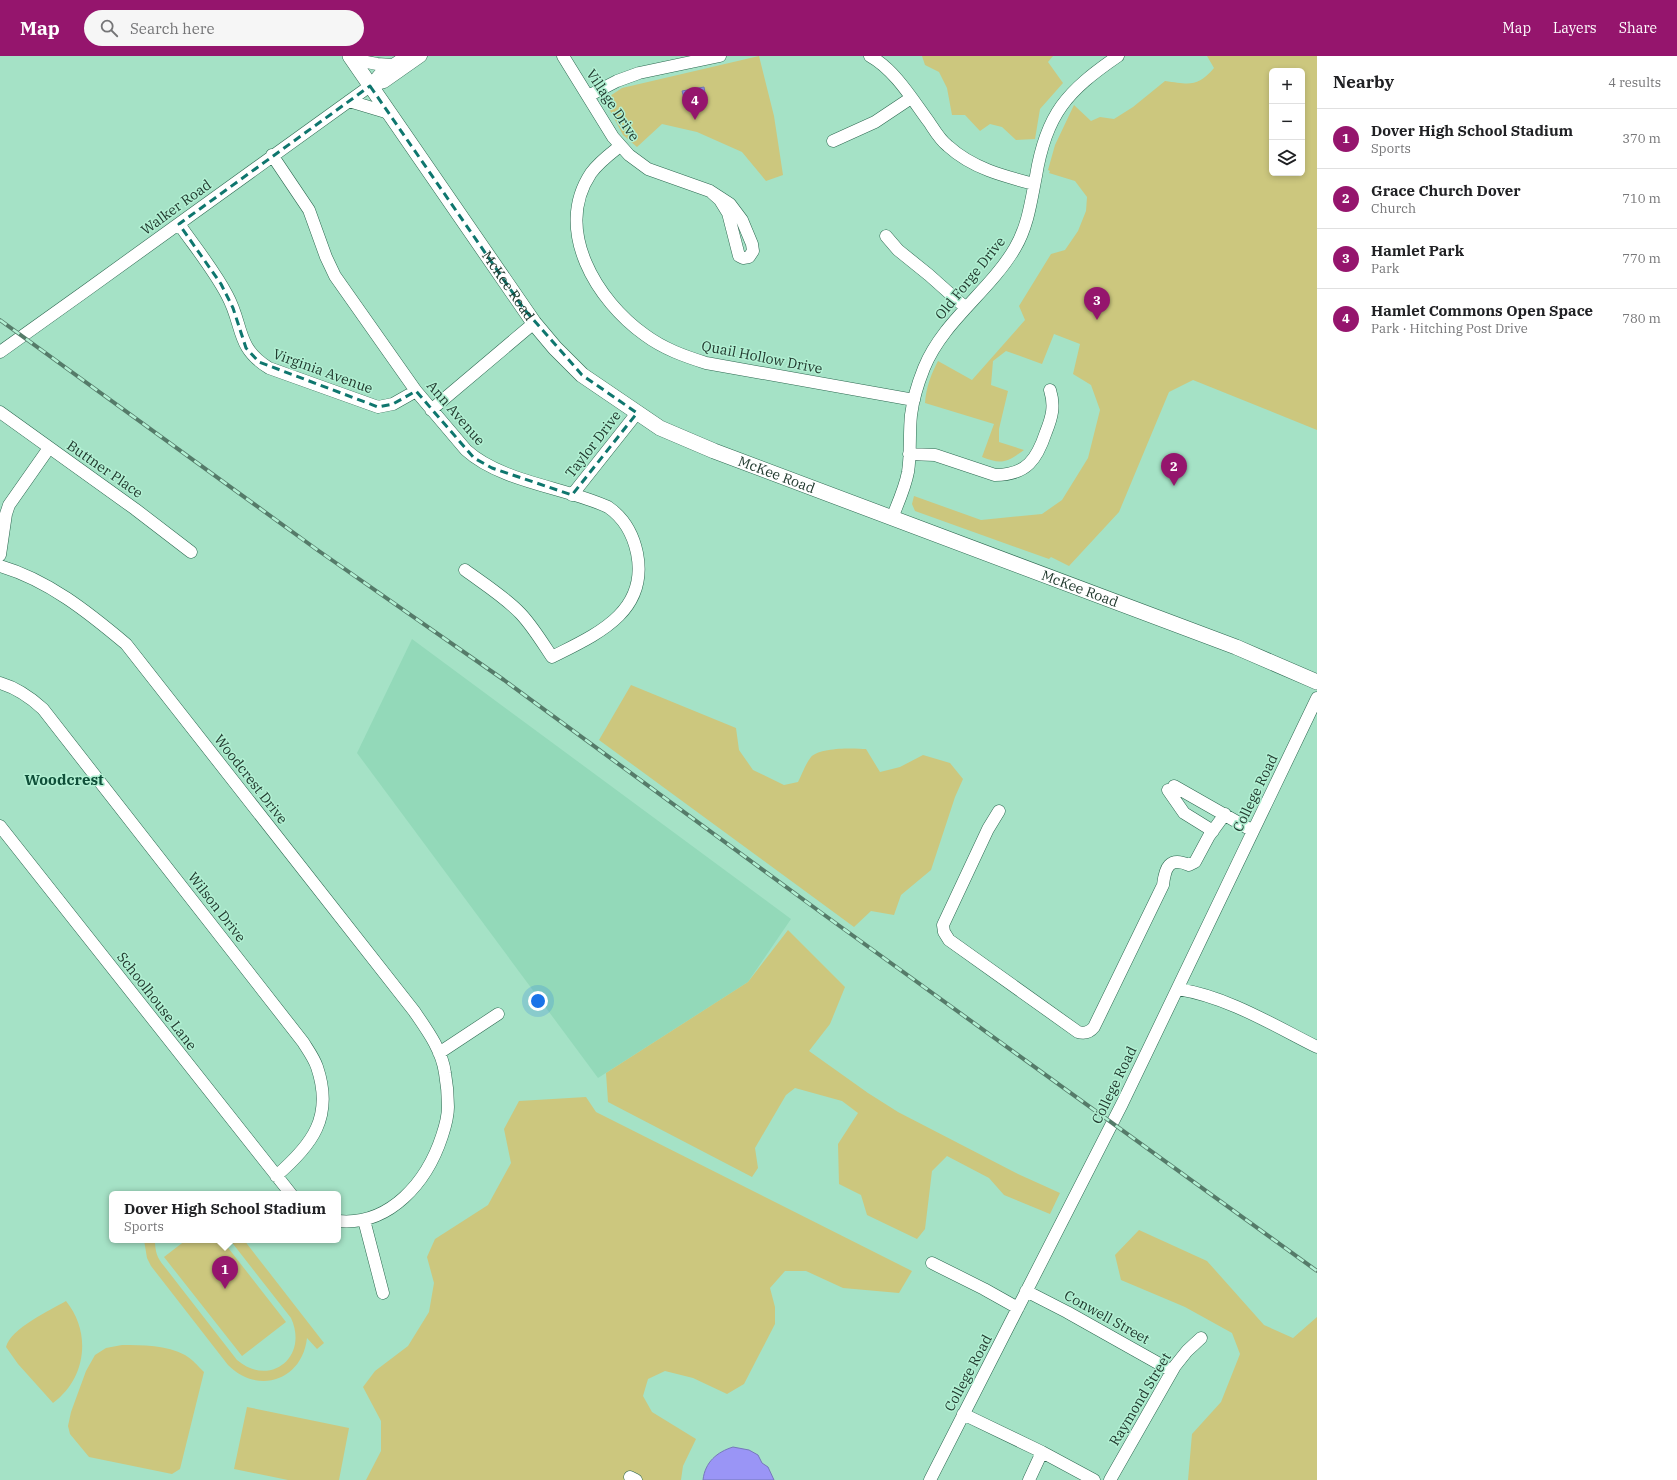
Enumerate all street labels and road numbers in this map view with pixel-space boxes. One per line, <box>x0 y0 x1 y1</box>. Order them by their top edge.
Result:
street label: Village Drive <box>582 66 644 144</box>
street label: Walker Road <box>137 175 215 239</box>
street label: Old Forge Drive <box>931 233 1009 323</box>
street label: McKee Road <box>478 247 539 324</box>
street label: Quail Hollow Drive <box>700 336 824 378</box>
street label: Virginia Avenue <box>271 345 375 397</box>
street label: Ann Avenue <box>423 377 489 449</box>
street label: Taylor Drive <box>561 407 625 481</box>
street label: Buttner Place <box>63 436 147 502</box>
street label: McKee Road <box>736 452 818 497</box>
street label: McKee Road <box>1039 566 1121 611</box>
street label: Woodcrest Drive <box>210 731 292 827</box>
street label: College Road <box>1228 751 1282 835</box>
street label: Wilson Drive <box>184 868 250 946</box>
street label: Schoolhouse Lane <box>113 948 201 1054</box>
street label: College Road <box>1087 1043 1141 1127</box>
street label: Conwell Street <box>1061 1286 1153 1348</box>
street label: College Road <box>940 1331 996 1414</box>
street label: Raymond Street <box>1105 1349 1175 1449</box>

